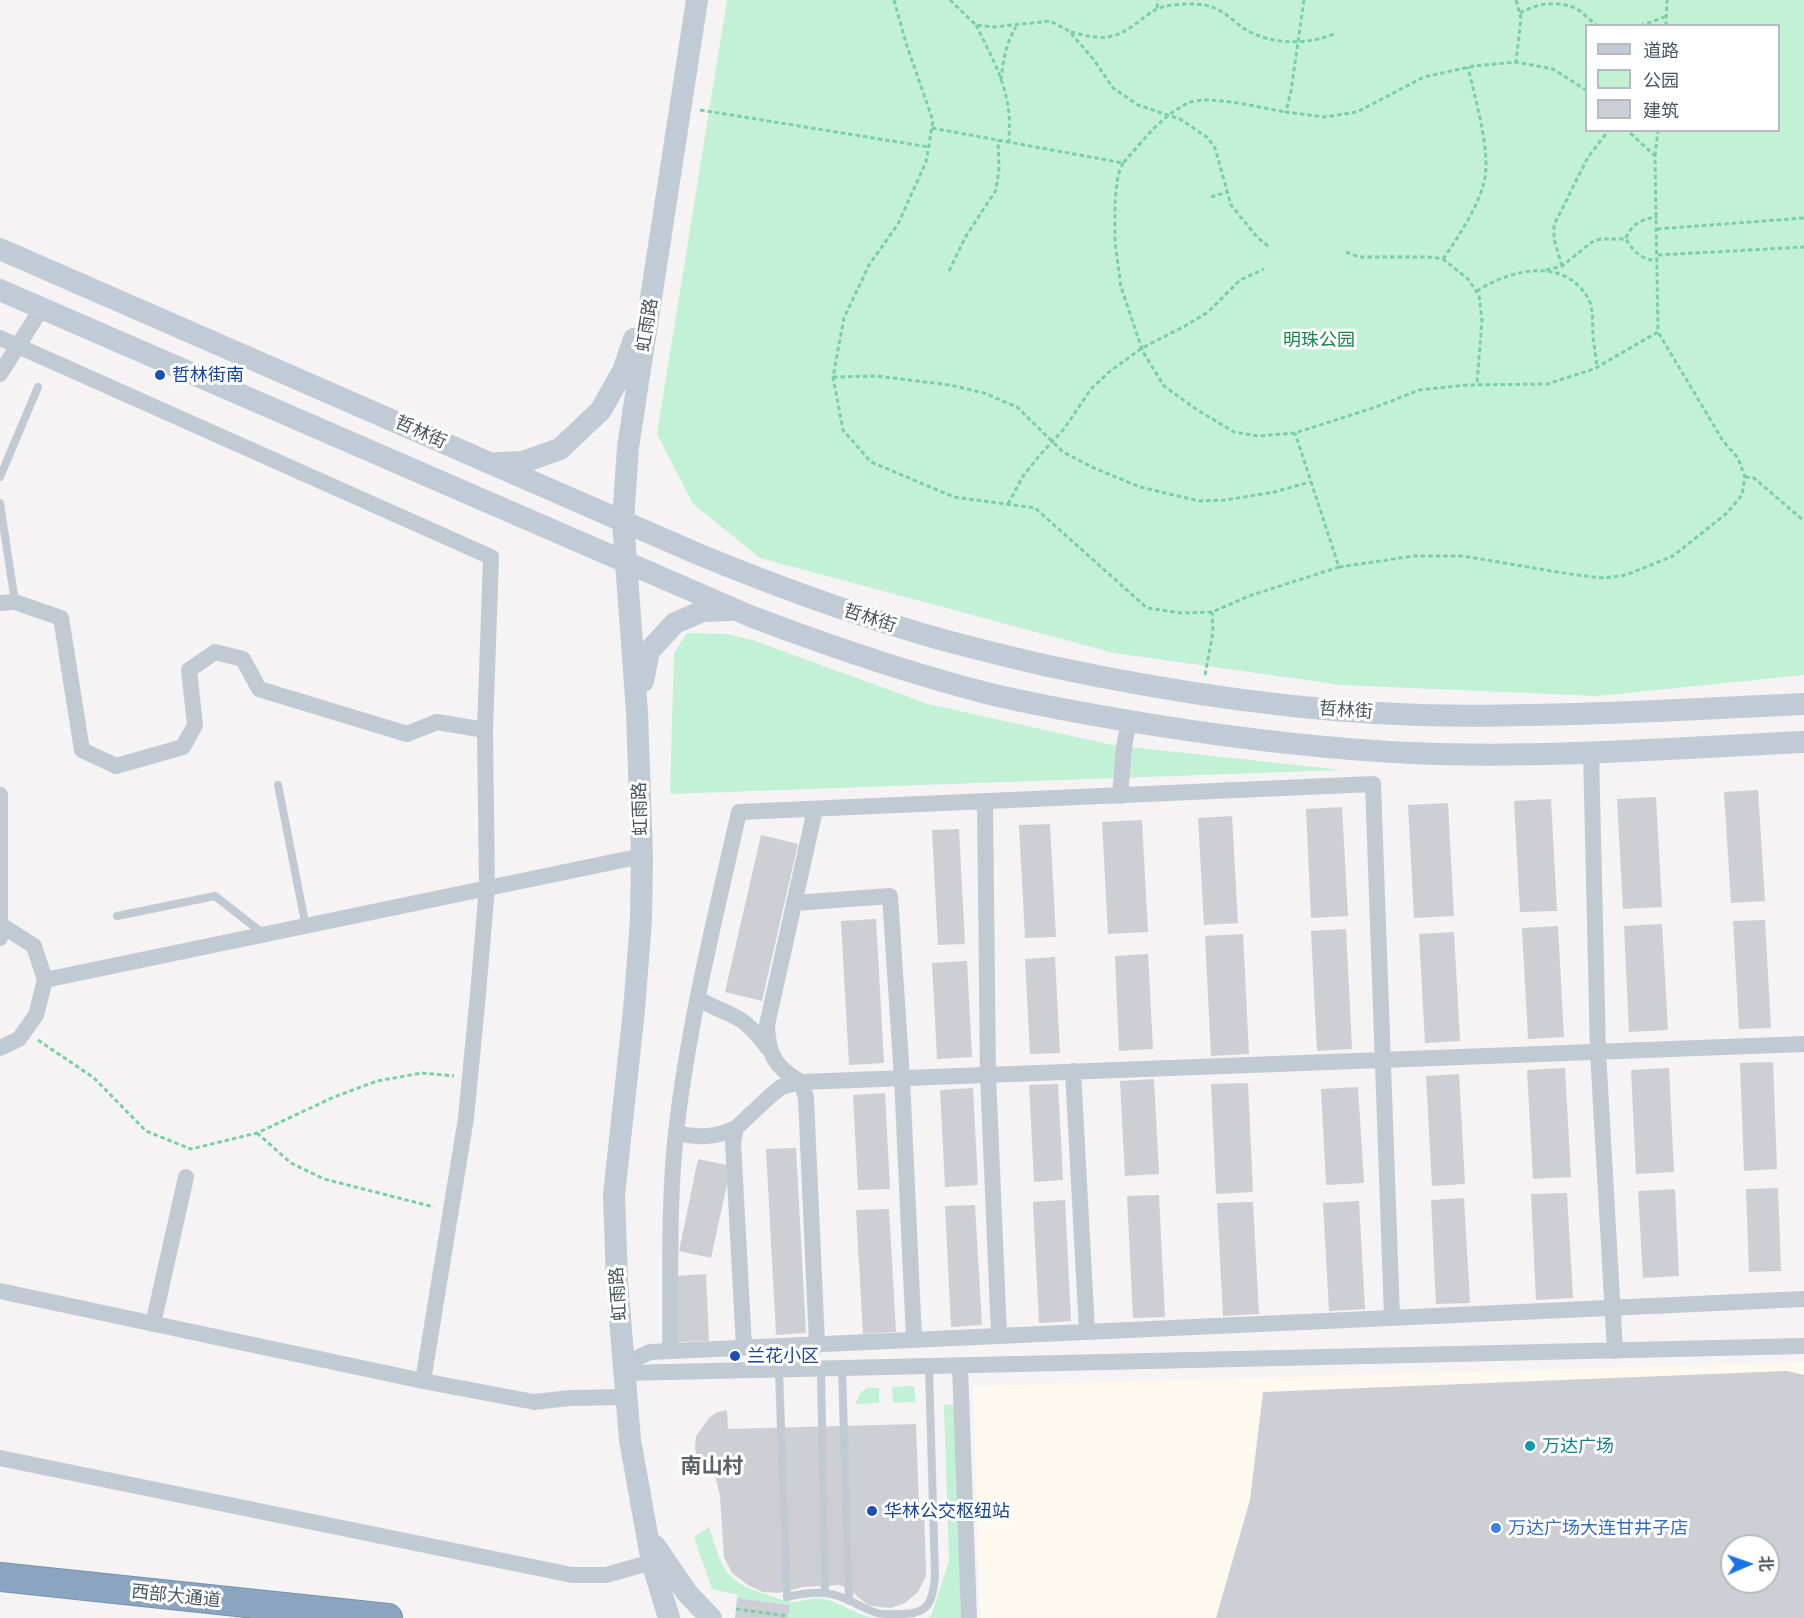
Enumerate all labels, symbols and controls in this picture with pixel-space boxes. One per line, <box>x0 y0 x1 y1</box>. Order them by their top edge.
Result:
legend <box>1585 24 1780 132</box>
text: 道路 <box>1643 39 1679 61</box>
text: 公园 <box>1643 69 1679 91</box>
text: 建筑 <box>1643 99 1679 121</box>
street label: 虹雨路 <box>632 297 662 353</box>
park label: 明珠公园 <box>1283 329 1355 351</box>
place label: 哲林街南 <box>172 364 244 386</box>
marker: 哲林街南 <box>153 368 167 382</box>
street label: 哲林街 <box>392 411 450 453</box>
street label: 哲林街 <box>841 599 899 637</box>
street label: 哲林街 <box>1318 697 1374 723</box>
street label: 虹雨路 <box>628 782 652 836</box>
street label: 虹雨路 <box>605 1266 631 1322</box>
place label: 兰花小区 <box>747 1345 819 1367</box>
marker: 兰花小区 <box>728 1349 742 1363</box>
place label: 万达广场 <box>1542 1435 1614 1457</box>
marker: 万达广场 <box>1523 1439 1537 1453</box>
district label: 南山村 <box>681 1453 743 1479</box>
place label: 华林公交枢纽站 <box>884 1500 1010 1522</box>
marker: 华林公交枢纽站 <box>865 1504 879 1518</box>
place label: 万达广场大连甘井子店 <box>1508 1517 1688 1539</box>
marker: 万达广场大连甘井子店 <box>1489 1521 1503 1535</box>
north arrow <box>1720 1534 1780 1594</box>
text: 北 <box>1757 1555 1776 1572</box>
street label: 西部大通道 <box>130 1581 222 1611</box>

